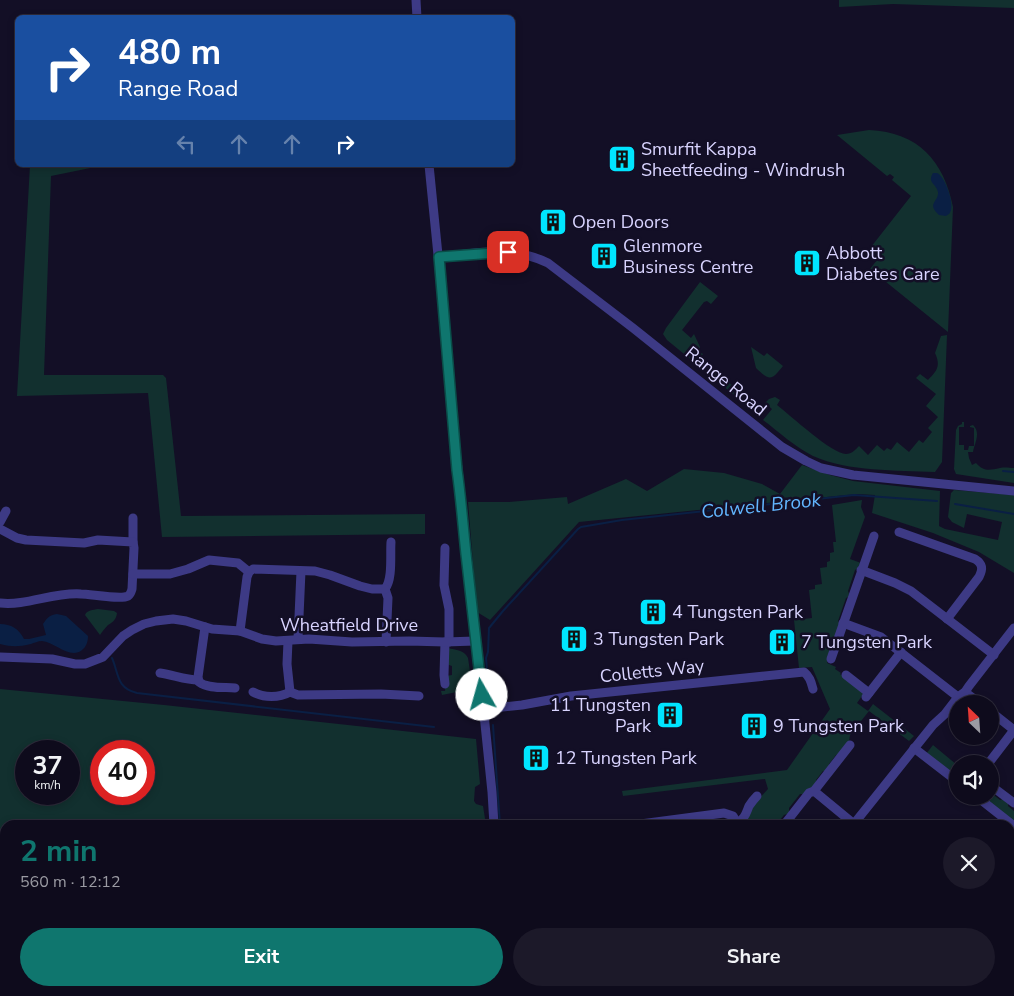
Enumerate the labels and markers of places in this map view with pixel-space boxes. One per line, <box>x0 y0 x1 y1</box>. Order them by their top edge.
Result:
place label: Smurfit Kappa Sheetfeeding - Windrush <box>641 137 845 182</box>
building icon: Smurfit Kappa Sheetfeeding - Windrush <box>607 144 637 174</box>
building icon: Open Doors <box>538 207 568 237</box>
place label: Open Doors <box>572 210 669 234</box>
pin <box>487 231 529 273</box>
place label: Glenmore Business Centre <box>623 234 753 279</box>
building icon: Glenmore Business Centre <box>589 241 619 271</box>
place label: Abbott Diabetes Care <box>826 241 939 286</box>
building icon: Abbott Diabetes Care <box>792 248 822 278</box>
building icon: 4 Tungsten Park <box>638 597 668 627</box>
place label: 4 Tungsten Park <box>672 600 804 624</box>
building icon: 3 Tungsten Park <box>559 624 589 654</box>
place label: 3 Tungsten Park <box>593 627 725 651</box>
building icon: 7 Tungsten Park <box>767 627 797 657</box>
place label: 7 Tungsten Park <box>801 630 933 654</box>
place label: 11 Tungsten Park <box>550 693 652 738</box>
building icon: 11 Tungsten Park <box>655 700 685 730</box>
building icon: 9 Tungsten Park <box>739 711 769 741</box>
place label: 9 Tungsten Park <box>773 714 905 738</box>
building icon: 12 Tungsten Park <box>521 743 551 773</box>
place label: 12 Tungsten Park <box>555 746 698 770</box>

